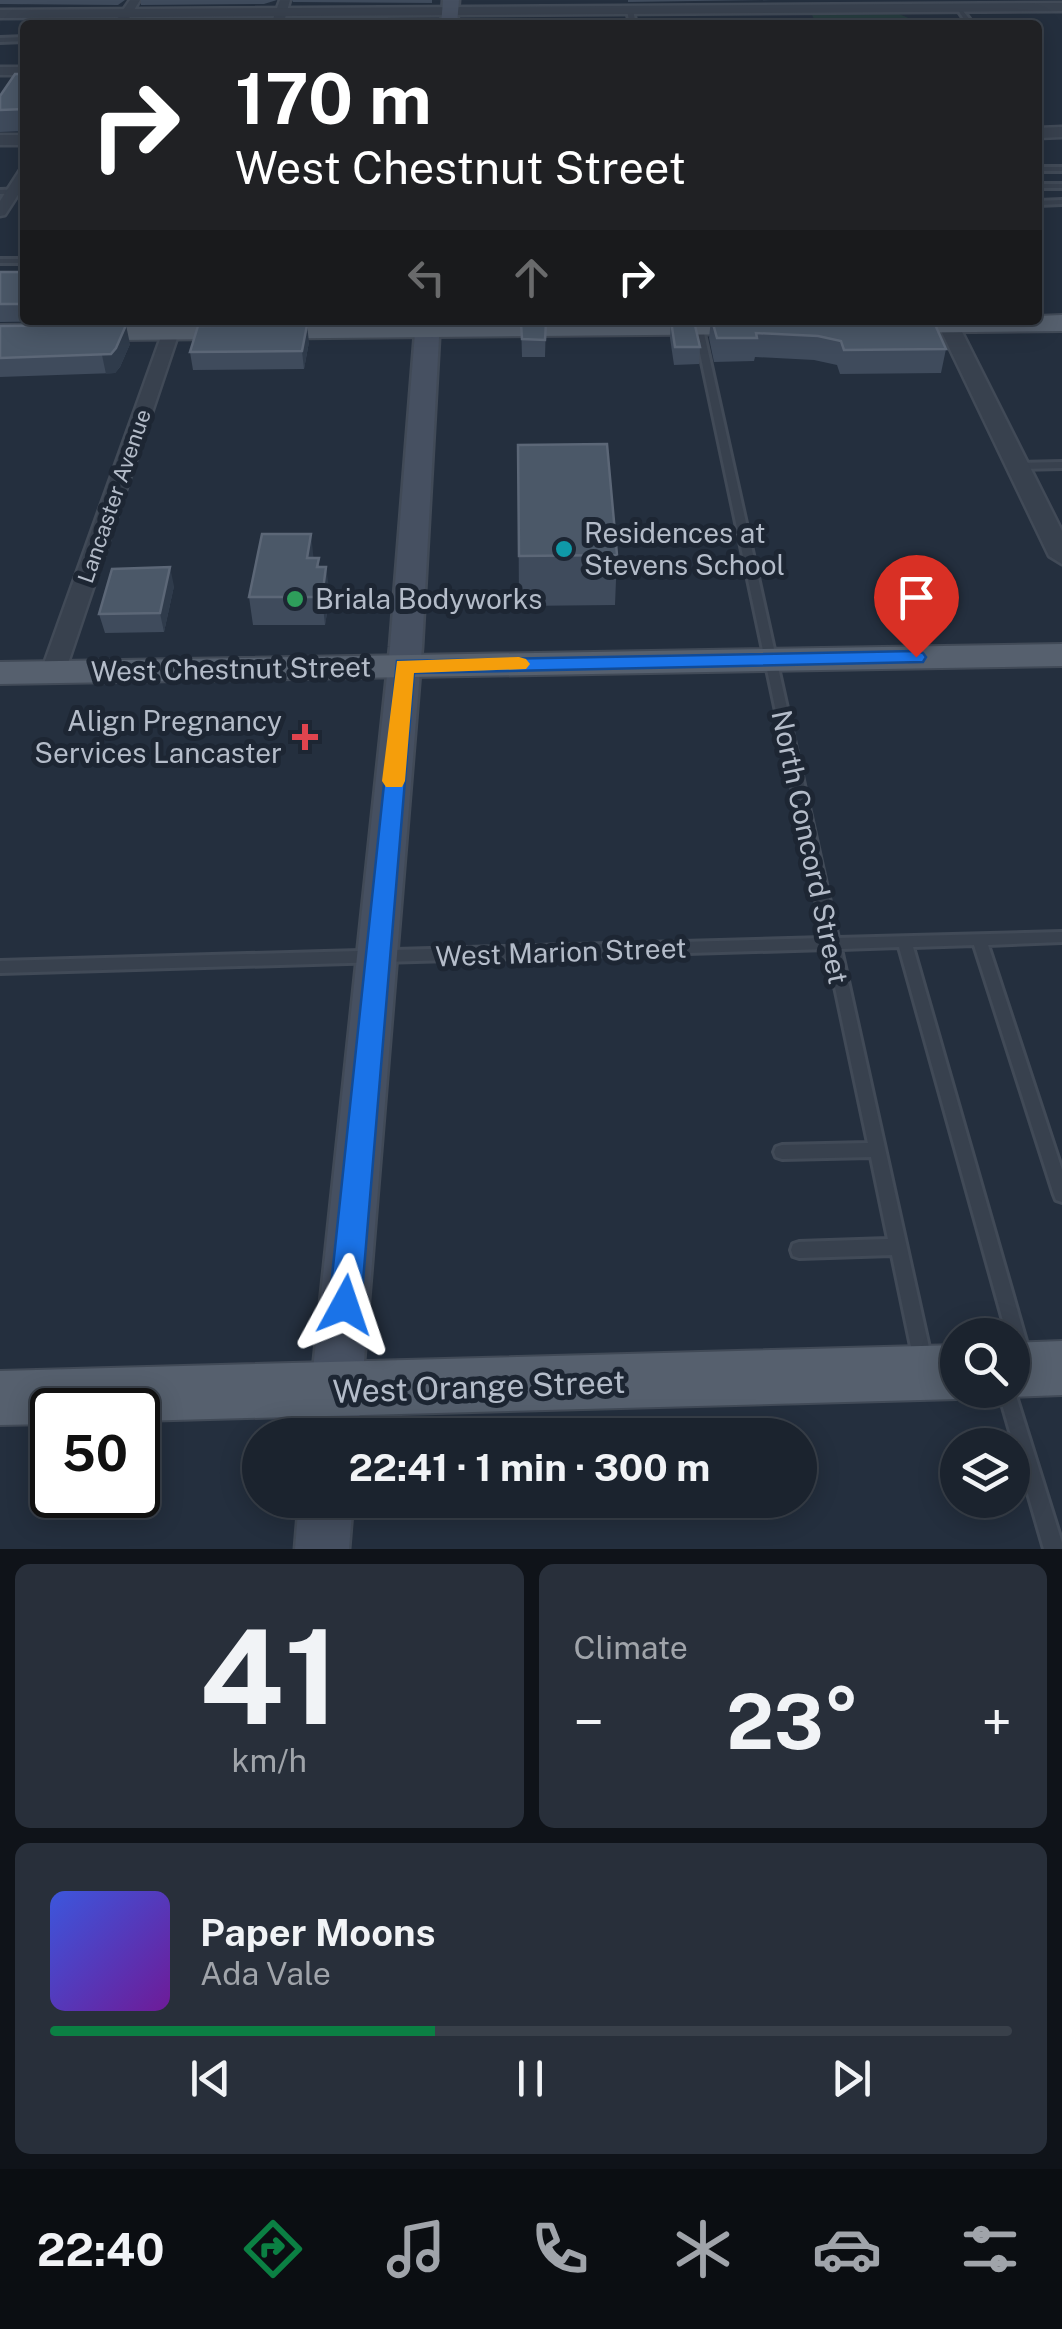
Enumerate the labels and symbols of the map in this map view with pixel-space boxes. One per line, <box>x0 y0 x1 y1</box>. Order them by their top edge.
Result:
street label: Lancaster Avenue <box>72 406 156 586</box>
place label: Residences at Stevens School <box>584 516 785 581</box>
marker: Residences at Stevens School <box>553 538 575 560</box>
pin <box>874 555 959 658</box>
place label: Briala Bodyworks <box>315 582 542 615</box>
marker: Briala Bodyworks <box>284 588 306 610</box>
street label: West Chestnut Street <box>90 650 372 687</box>
place label: Align Pregnancy Services Lancaster <box>34 704 282 769</box>
street label: North Concord Street <box>765 707 856 987</box>
marker: Align Pregnancy Services Lancaster <box>292 724 318 750</box>
street label: West Marion Street <box>435 931 687 972</box>
position arrow <box>293 1253 397 1357</box>
street label: West Orange Street <box>332 1363 626 1410</box>
speed limit sign: 50 <box>30 1388 160 1518</box>

